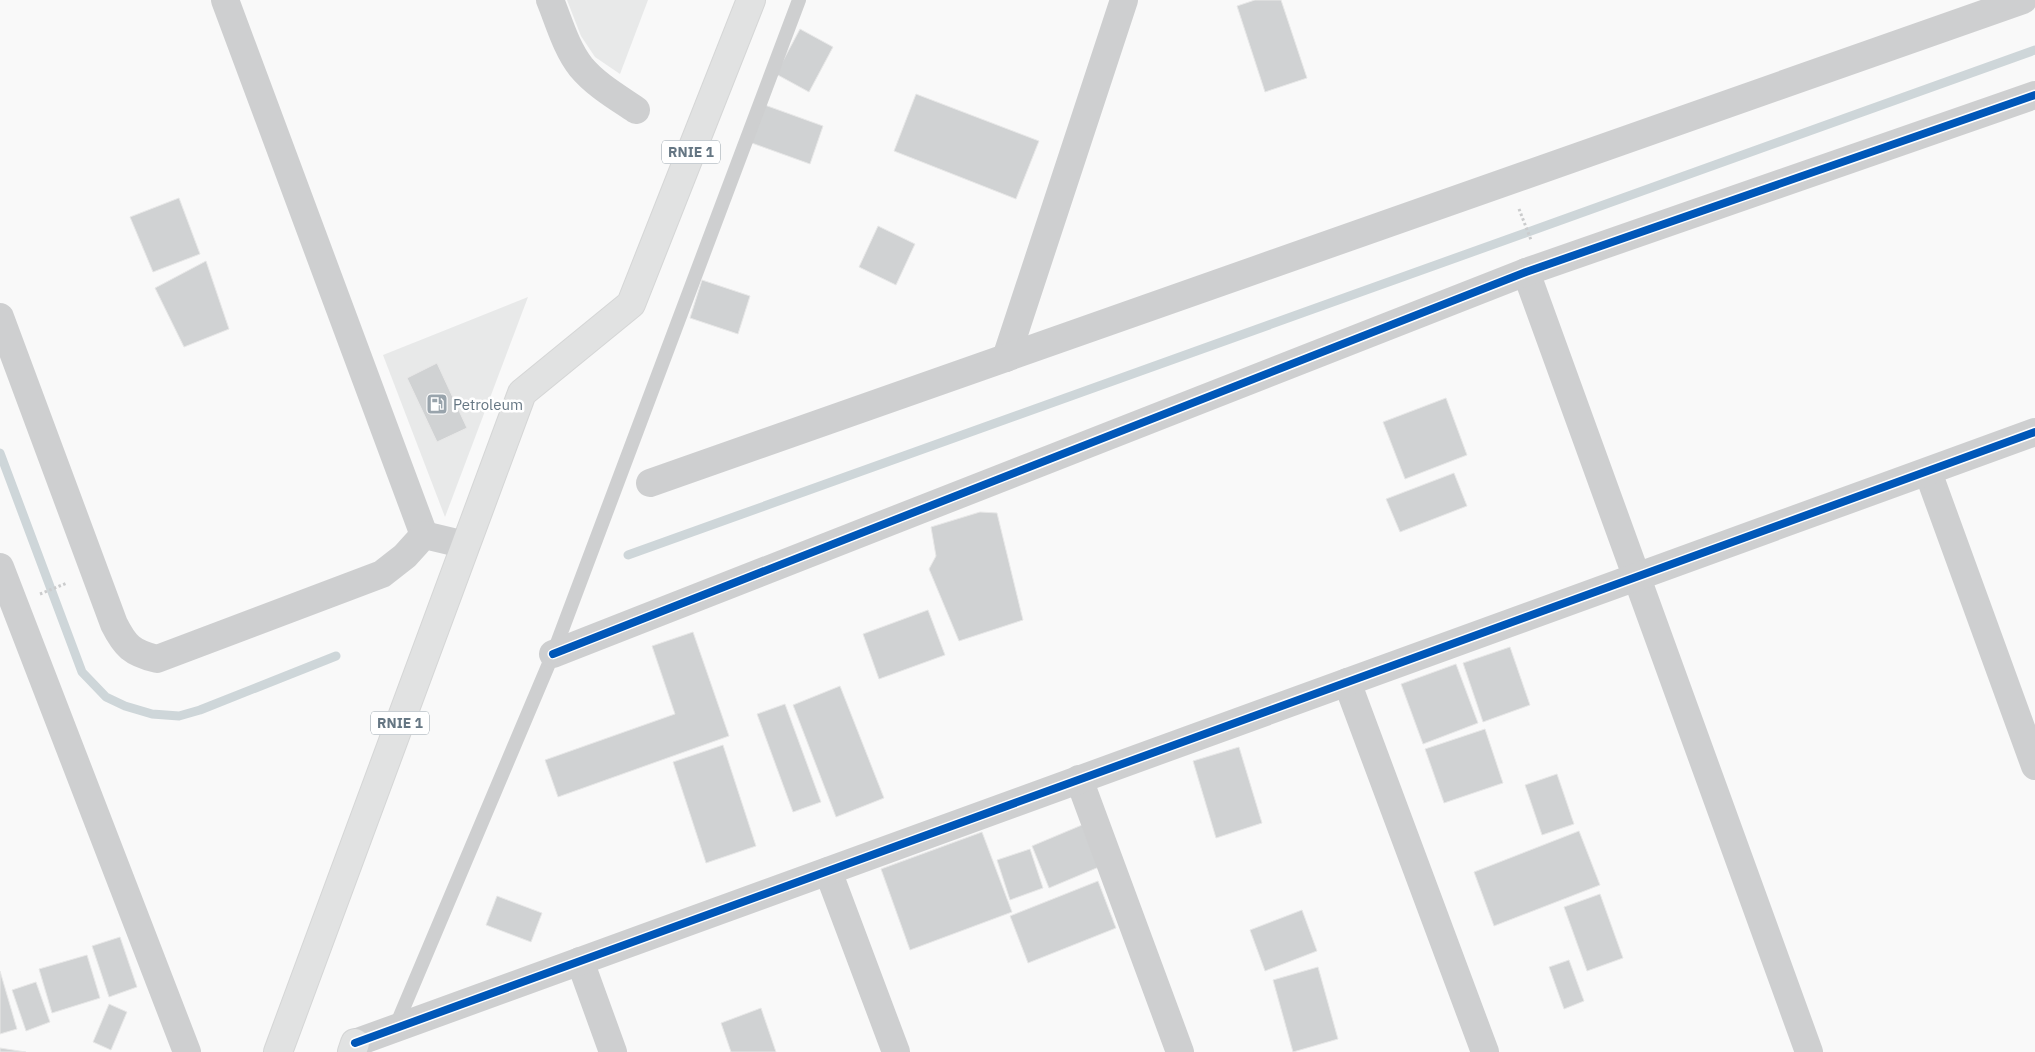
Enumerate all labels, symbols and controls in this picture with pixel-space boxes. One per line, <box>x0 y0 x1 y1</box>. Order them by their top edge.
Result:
road number: RNIE 1 <box>662 140 720 163</box>
fuel station icon: Petroleum <box>425 392 449 416</box>
place label: Petroleum <box>453 395 523 414</box>
road number: RNIE 1 <box>371 711 429 734</box>

